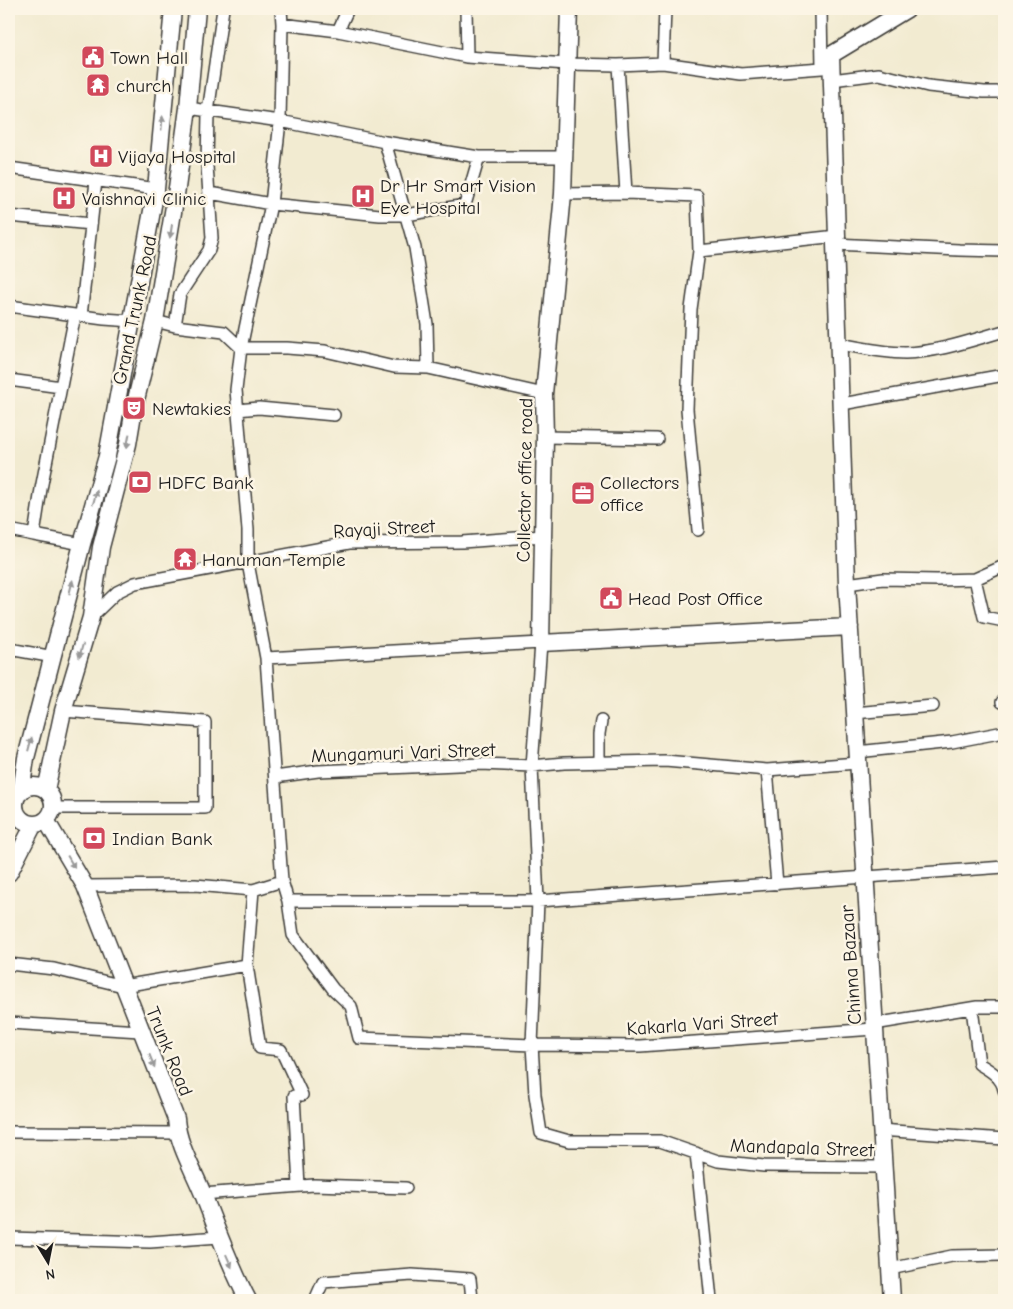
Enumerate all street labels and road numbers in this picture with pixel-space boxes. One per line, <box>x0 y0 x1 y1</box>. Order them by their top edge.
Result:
street label: Grand Trunk Road <box>108 234 162 387</box>
street label: Collector office road <box>513 398 537 563</box>
street label: Rayaji Street <box>333 515 436 543</box>
street label: Mungamuri Vari Street <box>311 739 496 767</box>
street label: Chinna Bazaar <box>836 904 866 1025</box>
street label: Trunk Road <box>141 1004 197 1099</box>
street label: Kakarla Vari Street <box>626 1008 779 1040</box>
street label: Mandapala Street <box>730 1134 875 1162</box>

